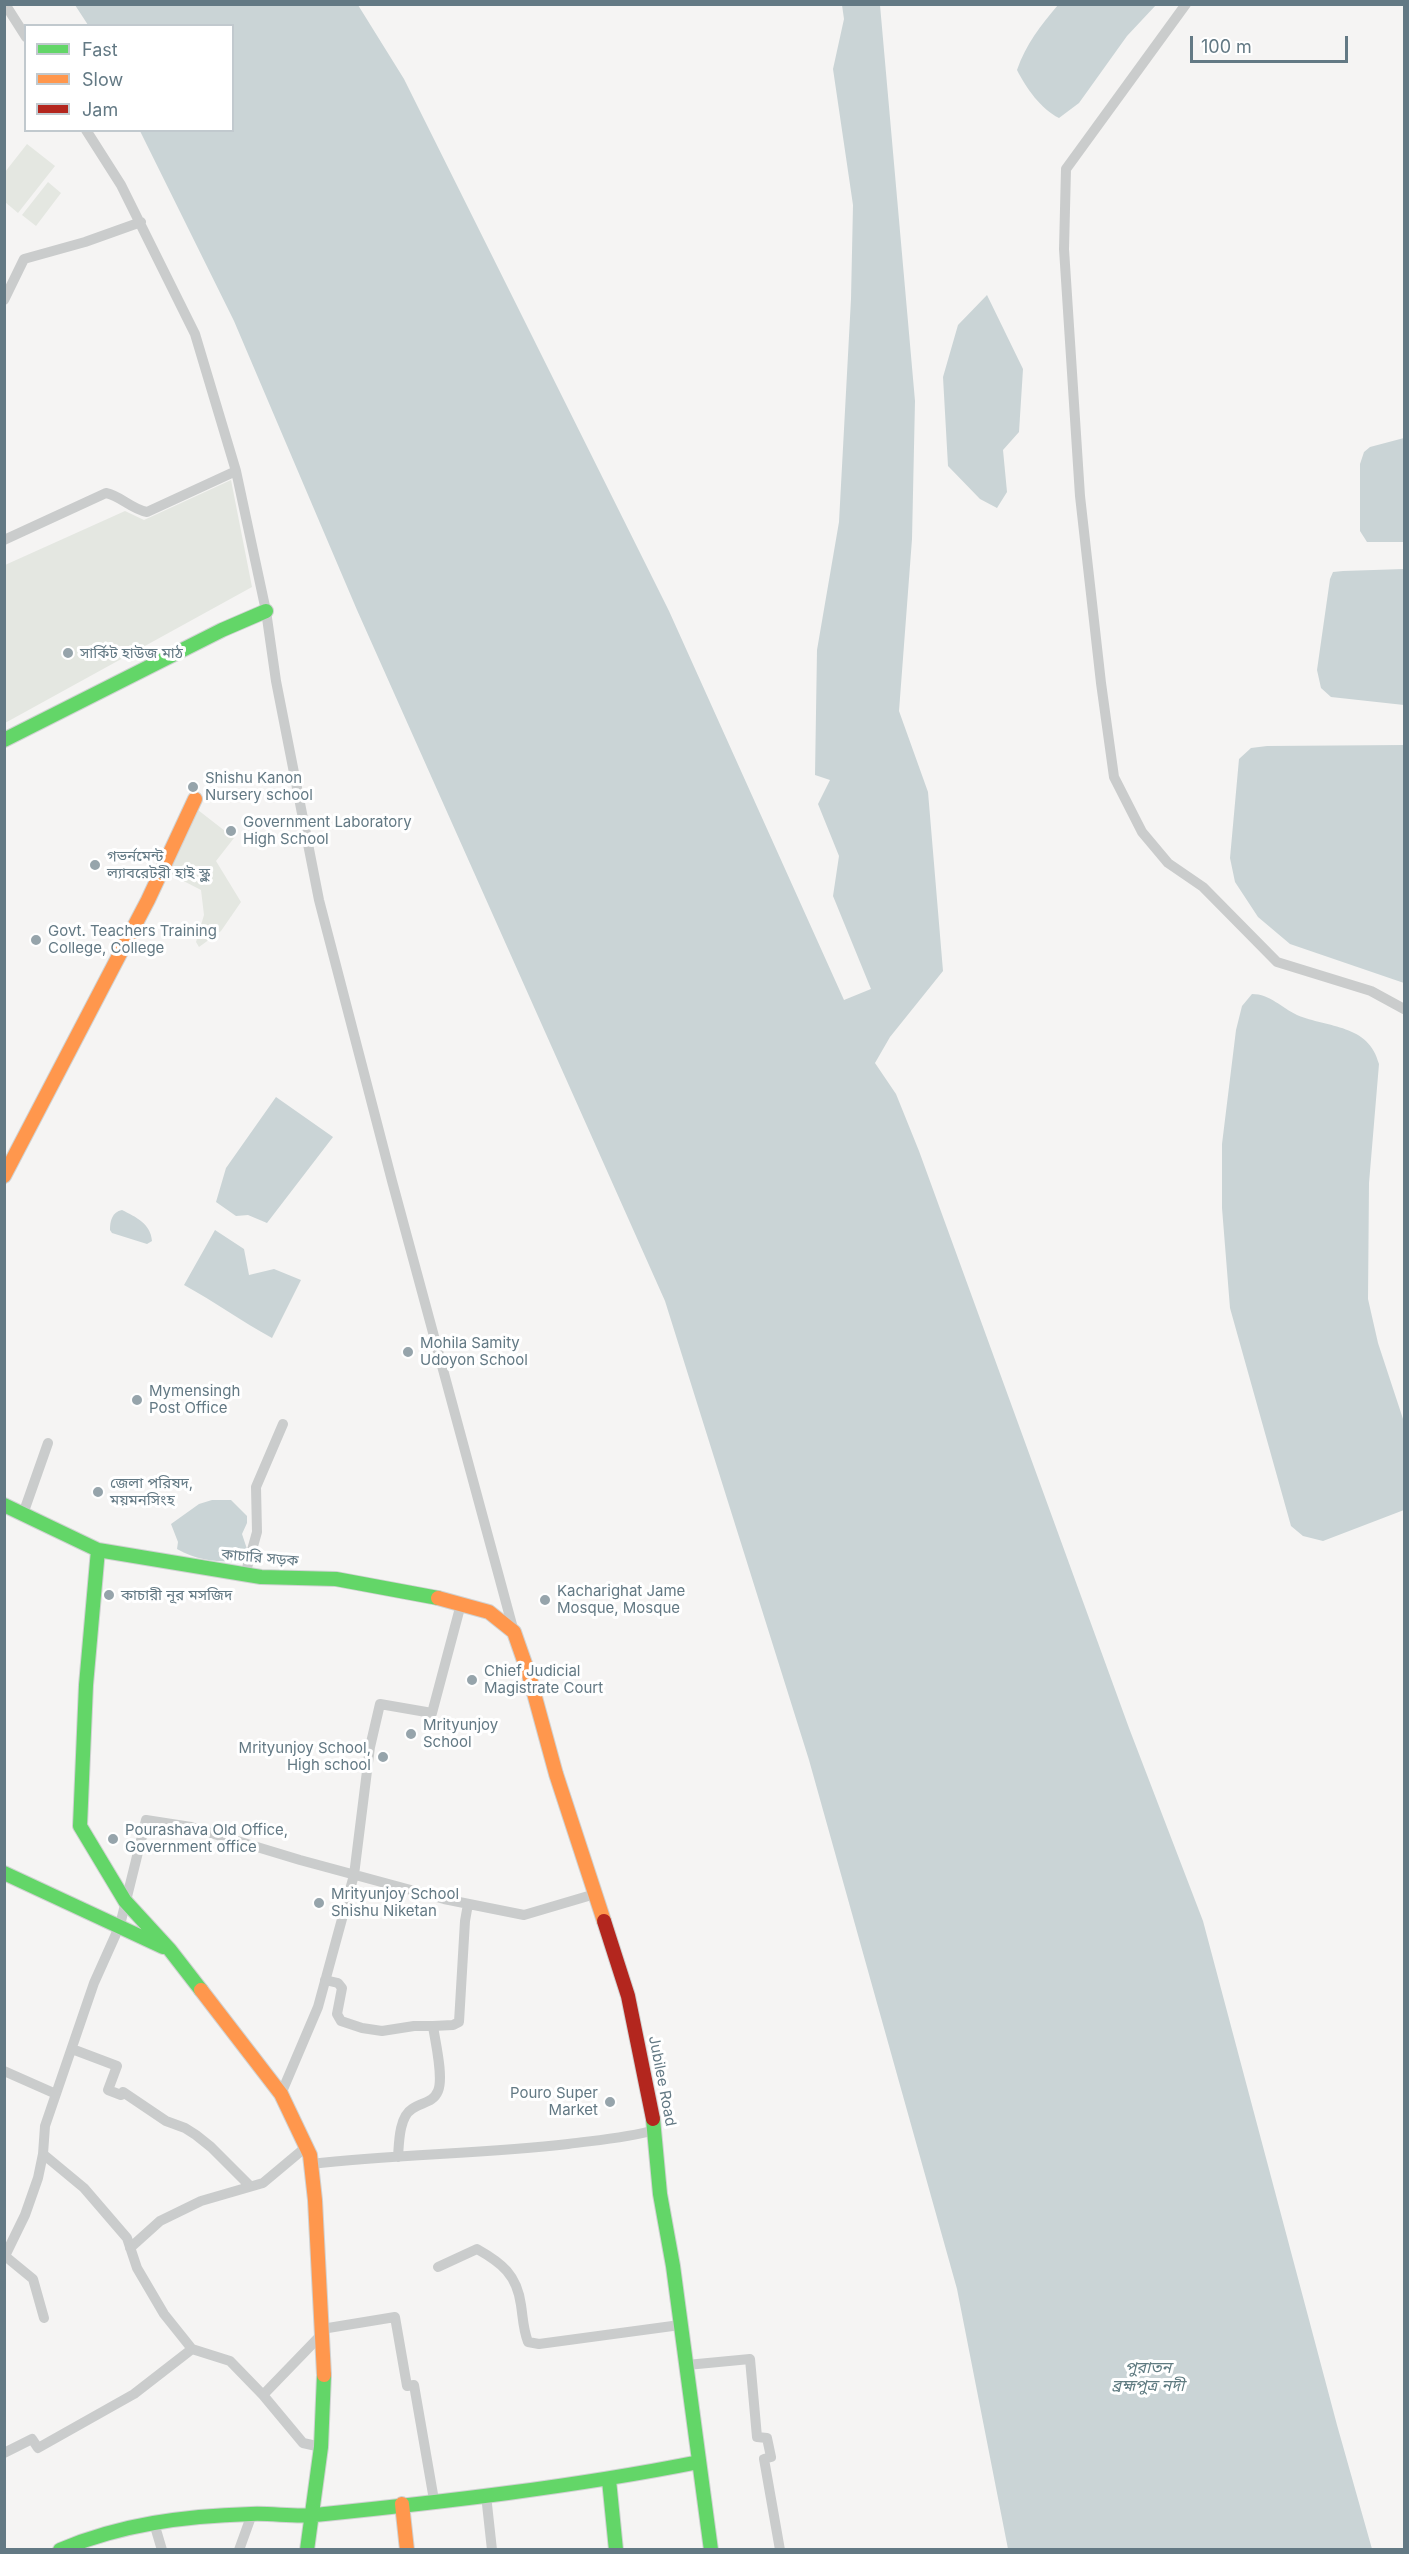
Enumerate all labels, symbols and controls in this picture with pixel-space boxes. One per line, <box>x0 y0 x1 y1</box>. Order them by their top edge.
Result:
legend <box>24 24 234 132</box>
scale bar <box>1193 24 1350 62</box>
text: 100 m <box>1201 36 1252 57</box>
text: Fast <box>82 39 118 60</box>
text: Slow <box>82 69 123 90</box>
text: Jam <box>82 99 118 120</box>
place label: সার্কিট হাউজ মাঠ <box>80 644 183 662</box>
marker: সার্কিট হাউজ মাঠ <box>61 646 75 660</box>
place label: Shishu Kanon Nursery school <box>205 769 313 804</box>
marker: Shishu Kanon Nursery school <box>186 780 200 794</box>
place label: Government Laboratory High School <box>243 813 412 848</box>
marker: Government Laboratory High School <box>224 824 238 838</box>
place label: গভর্নমেন্ট ল্যাবরেটরী হাই স্কুল <box>107 847 210 882</box>
marker: গভর্নমেন্ট ল্যাবরেটরী হাই স্কুল <box>88 858 102 872</box>
place label: Govt. Teachers Training College, College <box>48 922 217 957</box>
marker: Govt. Teachers Training College, College <box>29 933 43 947</box>
place label: Mohila Samity Udoyon School <box>420 1334 528 1369</box>
marker: Mohila Samity Udoyon School <box>401 1345 415 1359</box>
place label: Mymensingh Post Office <box>149 1382 240 1417</box>
marker: Mymensingh Post Office <box>130 1393 144 1407</box>
place label: জেলা পরিষদ, ময়মনসিংহ <box>110 1474 193 1509</box>
marker: জেলা পরিষদ, ময়মনসিংহ <box>91 1485 105 1499</box>
street label: কাচারি সড়ক <box>221 1546 299 1570</box>
place label: Kacharighat Jame Mosque, Mosque <box>557 1582 685 1617</box>
place label: কাচারী নূর মসজিদ <box>121 1586 232 1604</box>
marker: কাচারী নূর মসজিদ <box>102 1588 116 1602</box>
marker: Kacharighat Jame Mosque, Mosque <box>538 1593 552 1607</box>
place label: Chief Judicial Magistrate Court <box>484 1662 603 1697</box>
marker: Chief Judicial Magistrate Court <box>465 1673 479 1687</box>
place label: Mrityunjoy School <box>423 1716 498 1751</box>
marker: Mrityunjoy School <box>404 1727 418 1741</box>
place label: Mrityunjoy School, High school <box>239 1739 371 1774</box>
marker: Mrityunjoy School, High school <box>376 1750 390 1764</box>
place label: Pourashava Old Office, Government office <box>125 1821 288 1856</box>
marker: Pourashava Old Office, Government office <box>106 1832 120 1846</box>
place label: Mrityunjoy School Shishu Niketan <box>331 1885 459 1920</box>
marker: Mrityunjoy School Shishu Niketan <box>312 1896 326 1910</box>
street label: Jubilee Road <box>644 2034 680 2128</box>
place label: Pouro Super Market <box>510 2084 598 2119</box>
marker: Pouro Super Market <box>603 2095 617 2109</box>
water label: পুরাতন ব্রহ্মপুত্র নদী <box>1112 2358 1184 2396</box>

